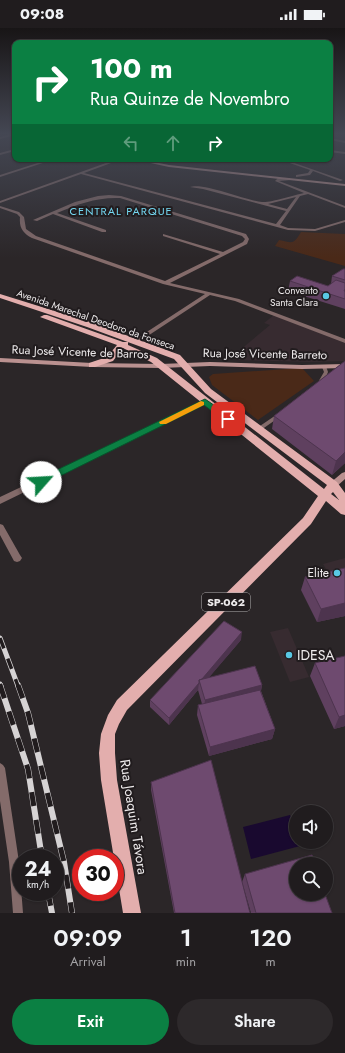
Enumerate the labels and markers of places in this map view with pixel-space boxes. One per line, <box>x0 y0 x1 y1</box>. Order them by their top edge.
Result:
place label: Convento Santa Clara <box>270 283 319 310</box>
marker: Convento Santa Clara <box>321 291 331 301</box>
pin <box>211 402 245 436</box>
place label: Elite <box>307 564 329 582</box>
marker: Elite <box>332 568 342 578</box>
place label: IDESA <box>297 645 335 665</box>
marker: IDESA <box>284 650 294 660</box>

